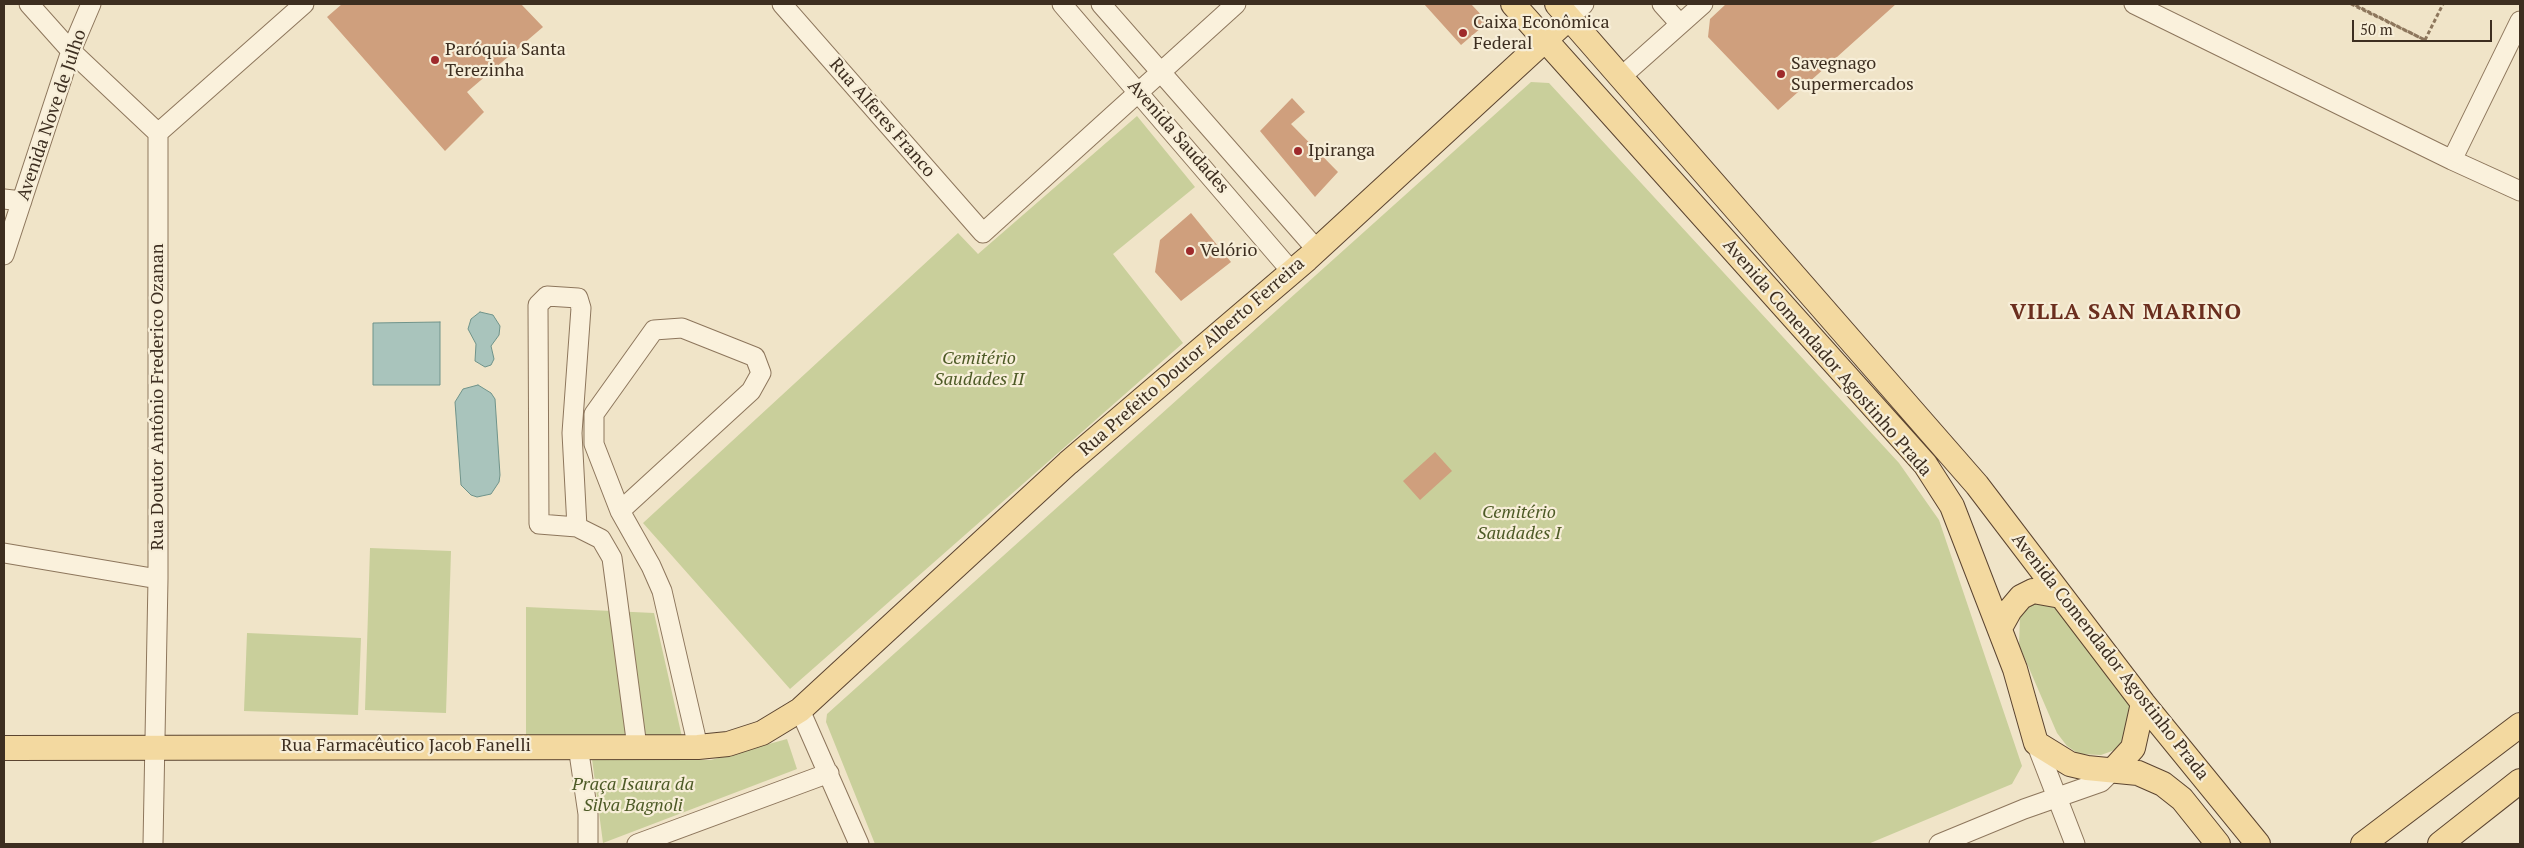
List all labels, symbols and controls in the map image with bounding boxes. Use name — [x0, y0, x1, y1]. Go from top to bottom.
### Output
scale bar — [2354, 10, 2494, 42]
place label: Caixa Econômica Federal — [1473, 12, 1609, 54]
text: 50 m — [2360, 19, 2393, 39]
street label: Avenida Nove de Julho — [13, 27, 91, 203]
marker: Caixa Econômica Federal — [1457, 27, 1469, 39]
place label: Paróquia Santa Terezinha — [445, 39, 566, 82]
place label: Savegnago Supermercados — [1791, 53, 1914, 96]
marker: Paróquia Santa Terezinha — [429, 54, 441, 66]
street label: Rua Alferes Franco — [824, 54, 940, 182]
marker: Savegnago Supermercados — [1775, 68, 1787, 80]
street label: Avenida Saudades — [1123, 76, 1233, 198]
place label: Ipiranga — [1308, 140, 1375, 162]
marker: Ipiranga — [1292, 145, 1304, 157]
street label: Avenida Comendador Agostinho Prada — [1718, 235, 1936, 481]
place label: Velório — [1200, 240, 1257, 262]
street label: Rua Doutor Antônio Frederico Ozanan — [147, 243, 169, 551]
marker: Velório — [1184, 245, 1196, 257]
street label: Rua Prefeito Doutor Alberto Ferreira — [1075, 253, 1309, 461]
district label: VILLA SAN MARINO — [2008, 300, 2244, 326]
park label: Cemitério Saudades II — [934, 348, 1024, 390]
park label: Cemitério Saudades I — [1477, 502, 1561, 544]
street label: Avenida Comendador Agostinho Prada — [2007, 529, 2213, 785]
street label: Rua Farmacêutico Jacob Fanelli — [281, 735, 531, 757]
park label: Praça Isaura da Silva Bagnoli — [572, 774, 694, 816]

